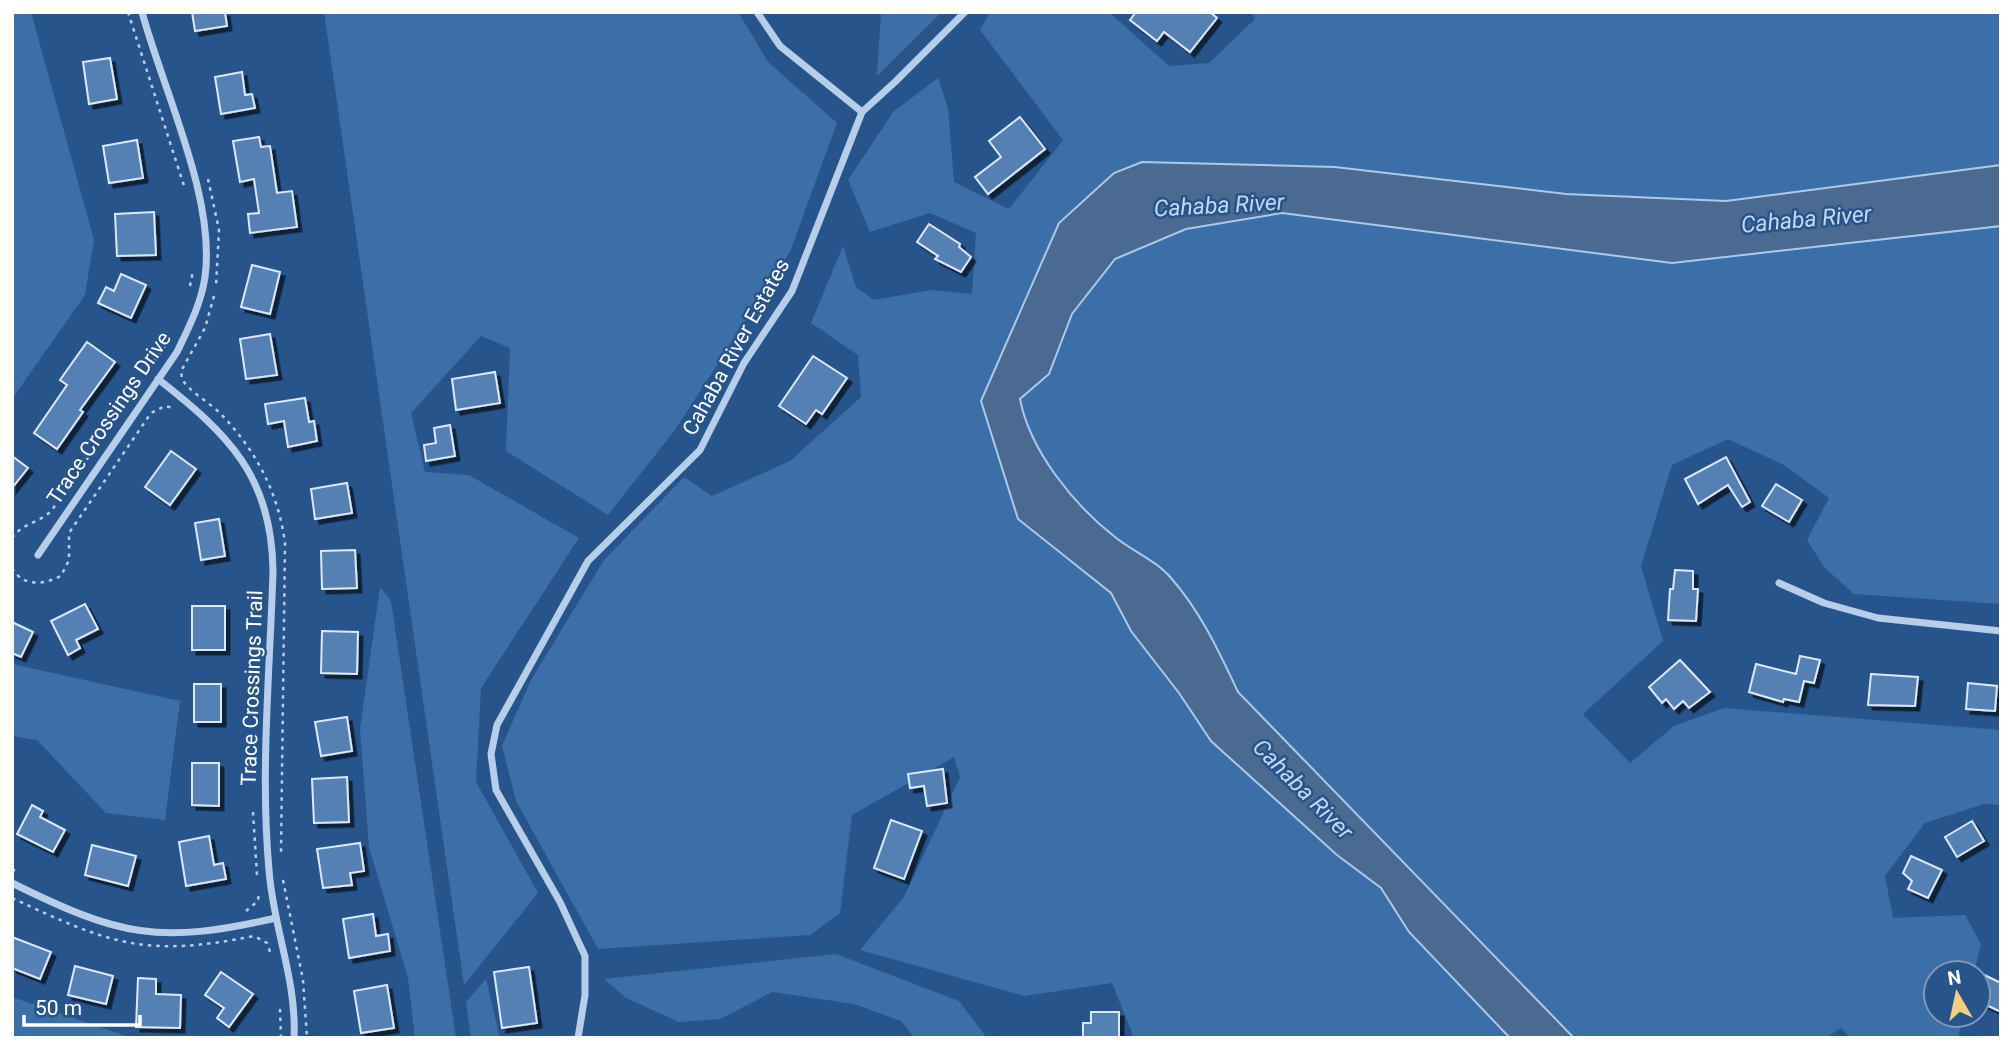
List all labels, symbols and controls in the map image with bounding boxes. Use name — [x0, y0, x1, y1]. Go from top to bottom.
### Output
water label: Cahaba River — [1153, 189, 1286, 222]
water label: Cahaba River — [1740, 200, 1874, 239]
street label: Cahaba River Estates — [678, 255, 794, 439]
street label: Trace Crossings Drive — [42, 327, 176, 509]
street label: Trace Crossings Trail — [237, 590, 267, 786]
water label: Cahaba River — [1247, 734, 1359, 846]
north arrow — [1922, 959, 1992, 1029]
text: N — [1946, 965, 1963, 990]
scale bar — [24, 984, 140, 1028]
text: 50 m — [35, 996, 82, 1020]

